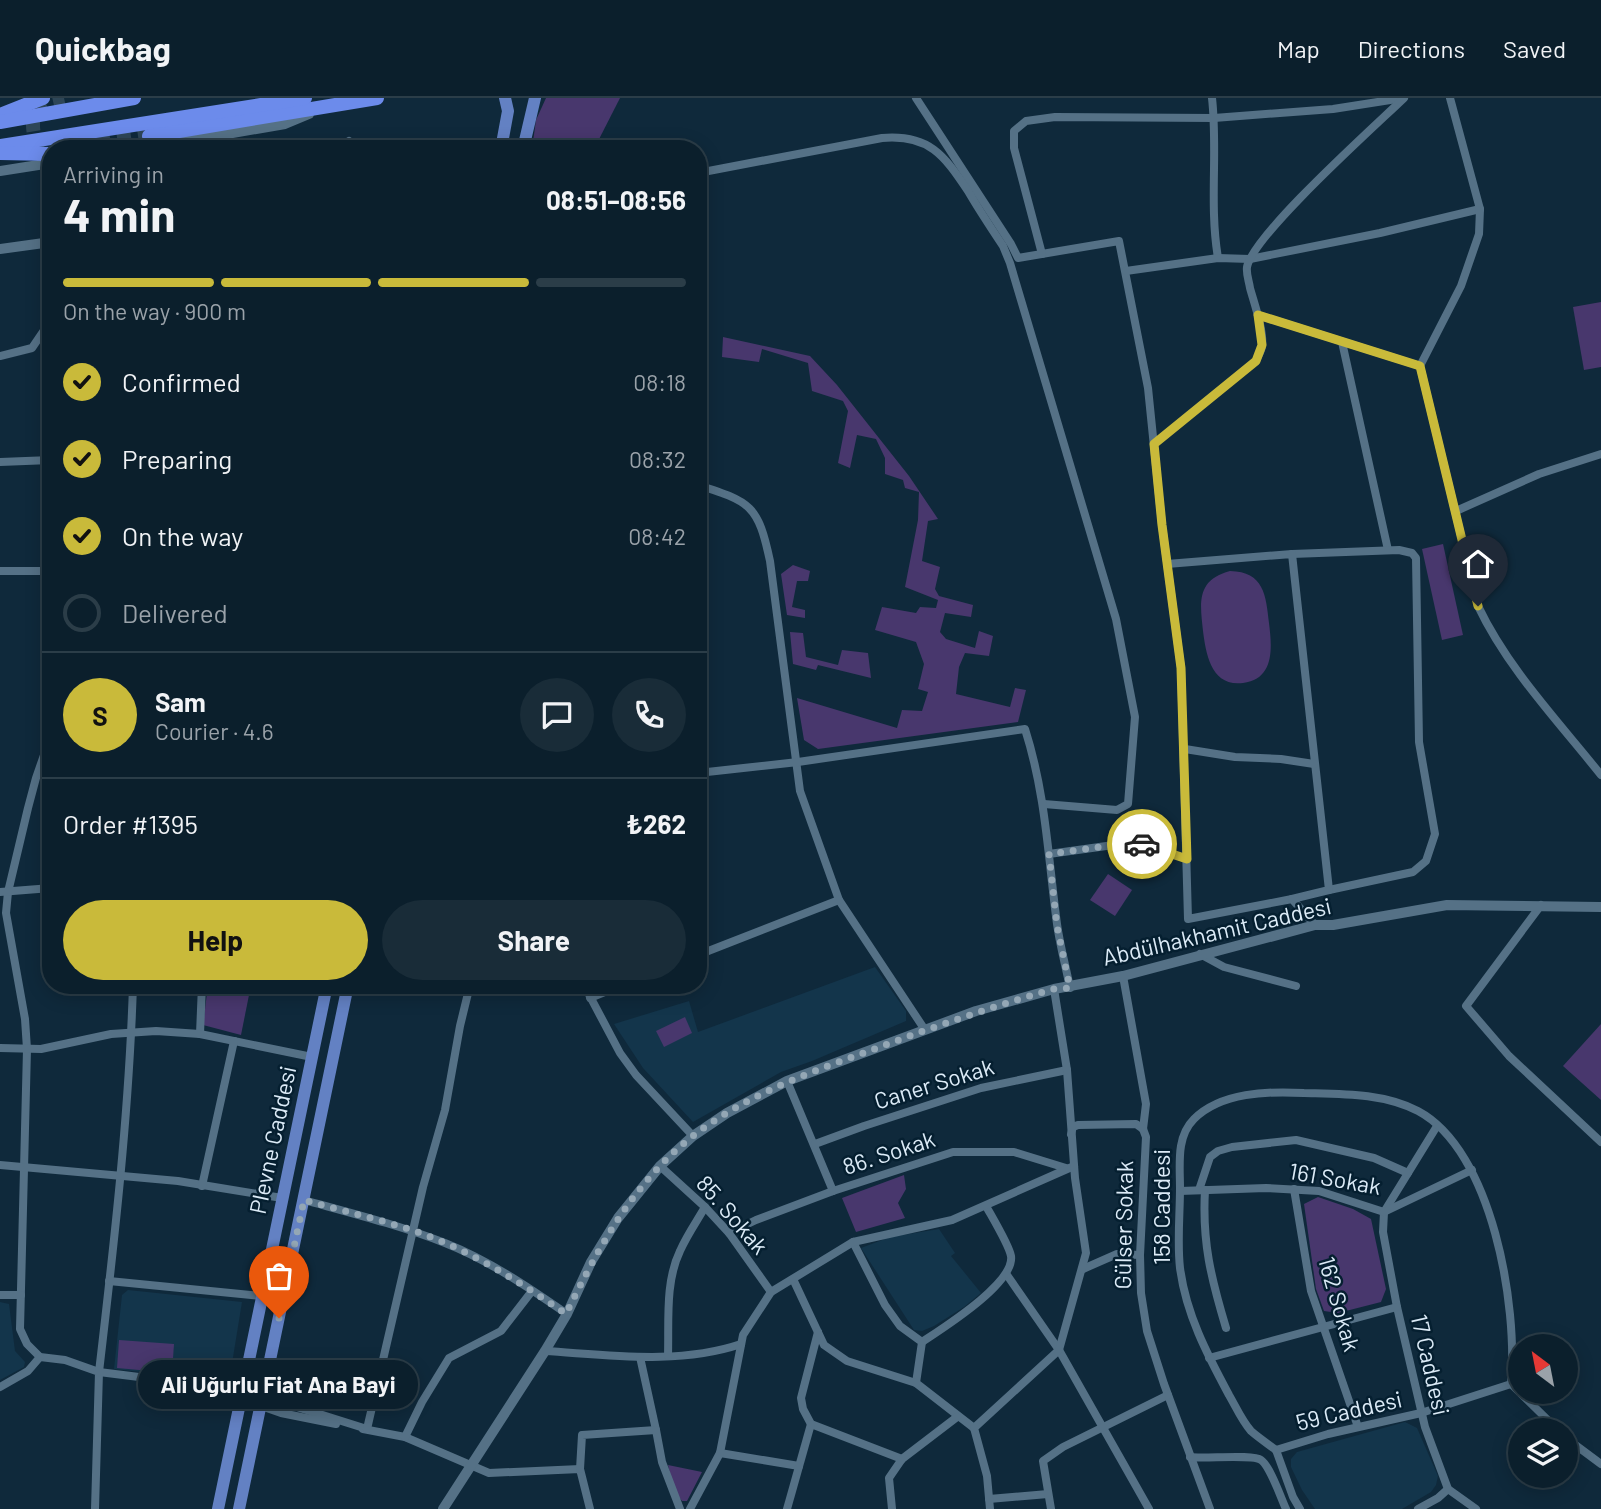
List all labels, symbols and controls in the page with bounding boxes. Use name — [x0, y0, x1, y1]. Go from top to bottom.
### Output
text: Quickbag — [35, 28, 171, 68]
text: Map — [1277, 34, 1320, 63]
text: Directions — [1358, 34, 1465, 63]
text: Saved — [1503, 34, 1566, 63]
text: Arriving in — [63, 160, 164, 188]
text: 08:51–08:56 — [546, 184, 686, 215]
text: 4 min — [63, 186, 175, 241]
text: On the way · 900 m — [63, 297, 246, 325]
icon: check — [63, 363, 101, 401]
text: Confirmed — [122, 366, 241, 397]
text: 08:18 — [633, 368, 686, 396]
icon: check — [63, 440, 101, 478]
text: Preparing — [122, 443, 232, 474]
text: 08:32 — [629, 445, 686, 473]
icon: check — [63, 517, 101, 555]
text: On the way — [122, 520, 243, 551]
text: 08:42 — [628, 522, 686, 550]
pin — [1448, 534, 1508, 606]
icon: home — [1459, 545, 1497, 583]
text: Delivered — [122, 597, 228, 628]
button: chat — [520, 678, 594, 752]
button: phone — [612, 678, 686, 752]
text: Sam — [155, 686, 206, 717]
text: S — [92, 700, 108, 731]
text: Courier · 4.6 — [155, 717, 274, 745]
text: Order #1395 — [63, 808, 198, 839]
text: ₺262 — [626, 808, 686, 839]
courier — [1107, 809, 1177, 879]
icon: car — [1123, 825, 1161, 863]
street label: Abdülhakhamit Caddesi — [1100, 891, 1334, 971]
button: Help — [63, 900, 368, 980]
button: Share — [382, 900, 686, 980]
street label: Caner Sokak — [871, 1052, 997, 1114]
street label: Plevne Caddesi — [243, 1063, 301, 1216]
street label: 86. Sokak — [839, 1124, 938, 1180]
street label: 158 Caddesi — [1147, 1149, 1175, 1265]
street label: 161 Sokak — [1287, 1156, 1383, 1200]
street label: Gülser Sokak — [1108, 1160, 1138, 1290]
street label: 85. Sokak — [691, 1169, 775, 1260]
pin — [249, 1246, 309, 1318]
street label: 162 Sokak — [1313, 1253, 1367, 1354]
icon: bag — [260, 1257, 298, 1295]
street label: 17 Caddesi — [1406, 1311, 1456, 1418]
north arrow — [1508, 1334, 1578, 1404]
map controls — [1508, 1334, 1578, 1488]
callout: Ali Uğurlu Fiat Ana Bayi — [139, 1360, 419, 1409]
text: Ali Uğurlu Fiat Ana Bayi — [160, 1370, 396, 1398]
street label: 59 Caddesi — [1293, 1384, 1405, 1436]
button: layers — [1508, 1418, 1578, 1488]

